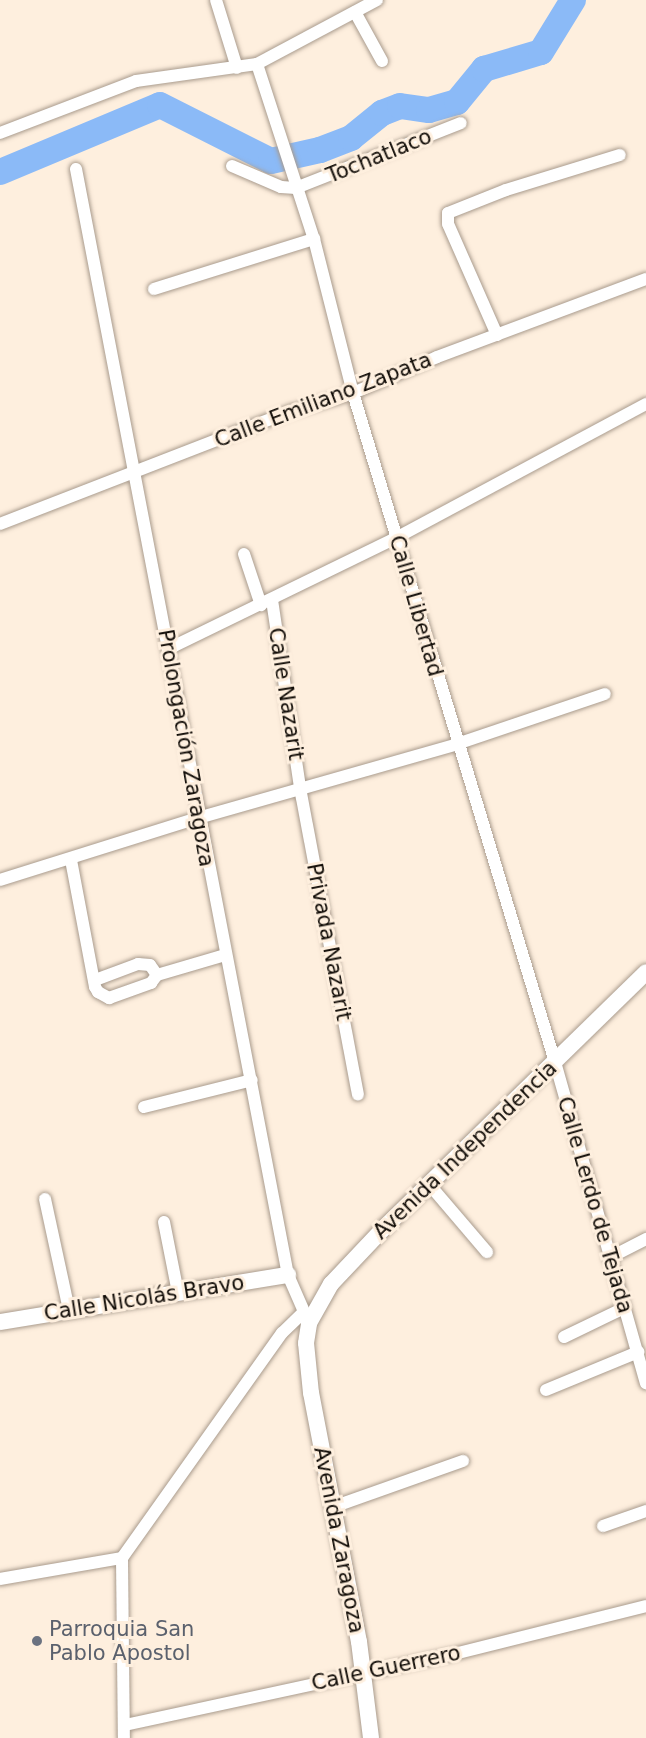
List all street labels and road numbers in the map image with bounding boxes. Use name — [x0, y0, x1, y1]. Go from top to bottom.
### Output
street label: Tochatlaco — [323, 123, 435, 189]
street label: Calle Emiliano Zapata — [211, 347, 435, 453]
street label: Calle Libertad — [384, 533, 448, 679]
street label: Calle Nazarit — [263, 626, 309, 762]
street label: Prolongación Zaragoza — [153, 627, 219, 869]
street label: Privada Nazarit — [301, 861, 357, 1023]
street label: Avenida Independencia — [368, 1056, 562, 1244]
street label: Calle Lerdo de Tejada — [552, 1094, 638, 1316]
street label: Calle Nicolás Bravo — [42, 1270, 246, 1326]
street label: Avenida Zaragoza — [309, 1445, 369, 1635]
street label: Calle Guerrero — [309, 1640, 463, 1696]

